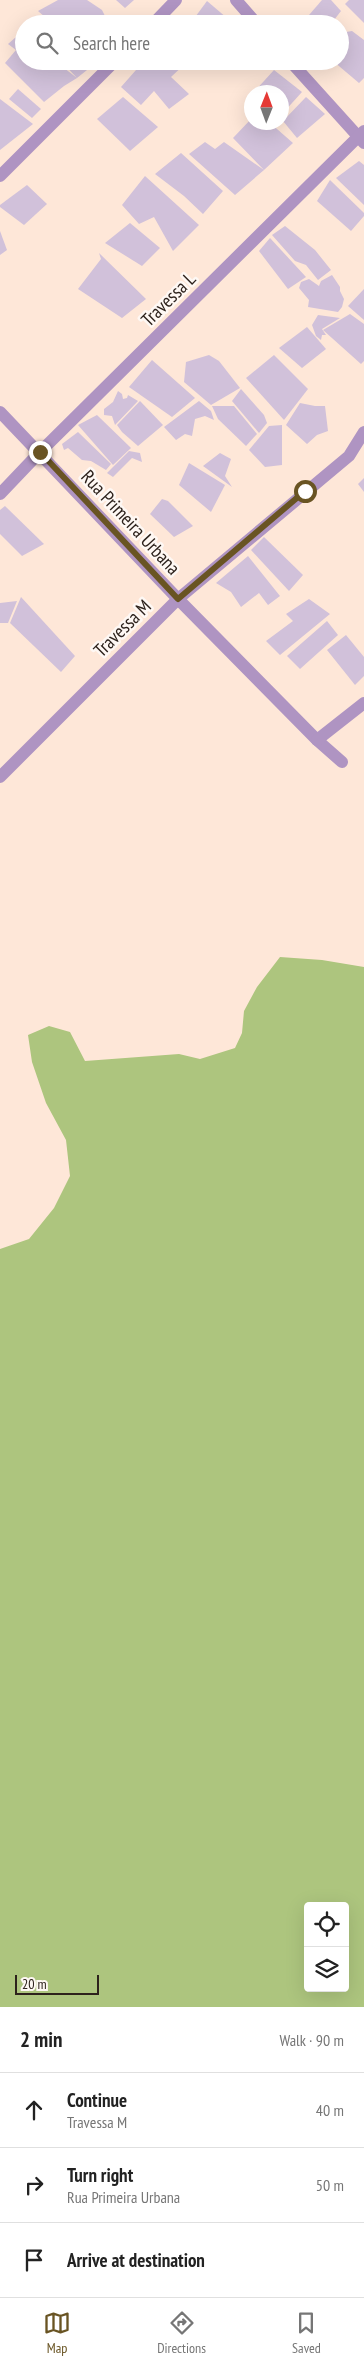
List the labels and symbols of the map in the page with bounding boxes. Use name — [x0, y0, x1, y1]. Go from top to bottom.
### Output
north arrow — [244, 85, 289, 130]
street label: Travessa L — [136, 267, 200, 331]
route end — [29, 441, 52, 464]
street label: Rua Primeira Urbana — [76, 465, 186, 579]
route start — [294, 480, 317, 503]
street label: Travessa M — [88, 594, 156, 662]
scale bar — [15, 1972, 99, 1995]

